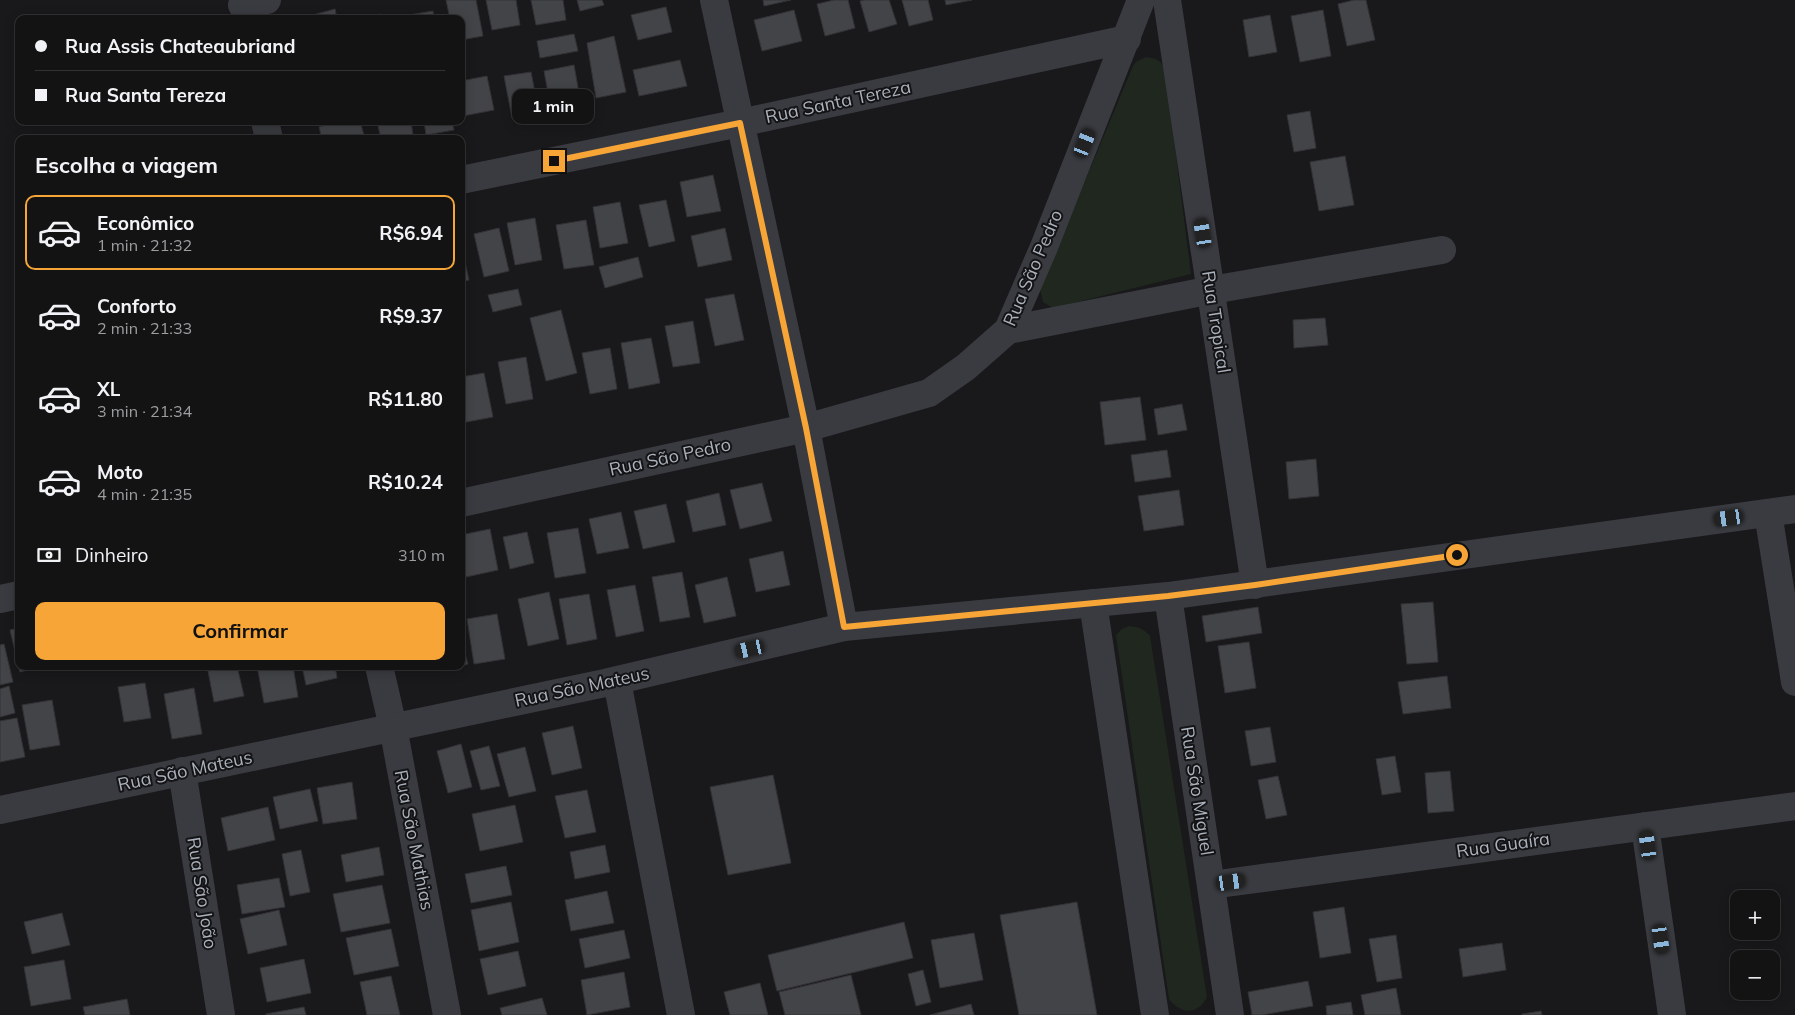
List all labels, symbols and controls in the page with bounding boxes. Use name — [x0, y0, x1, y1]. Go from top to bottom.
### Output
text: Rua Assis Chateaubriand — [65, 34, 296, 58]
street label: Rua Santa Tereza — [763, 75, 913, 128]
text: Rua Santa Tereza — [65, 83, 226, 107]
callout: 1 min — [513, 89, 595, 124]
text: 1 min — [532, 96, 574, 116]
car — [1072, 126, 1097, 160]
route end — [543, 150, 565, 172]
text: Escolha a viagem — [35, 151, 218, 179]
street label: Rua São Pedro — [998, 206, 1067, 329]
icon: car — [37, 210, 82, 255]
text: Econômico — [97, 211, 194, 235]
car — [1193, 217, 1212, 249]
text: R$6.94 — [379, 221, 443, 245]
text: 1 min · 21:32 — [97, 235, 192, 255]
street label: Rua Tropical — [1197, 269, 1236, 375]
icon: car — [37, 293, 82, 338]
text: Conforto — [97, 294, 176, 318]
text: R$9.37 — [379, 304, 443, 328]
text: 2 min · 21:33 — [97, 318, 192, 338]
icon: car — [37, 376, 82, 421]
text: XL — [97, 377, 120, 401]
text: R$11.80 — [368, 387, 443, 411]
text: 3 min · 21:34 — [97, 401, 192, 421]
street label: Rua São Pedro — [607, 432, 733, 481]
icon: car — [37, 459, 82, 504]
text: Moto — [97, 460, 143, 484]
text: R$10.24 — [368, 470, 443, 494]
text: 4 min · 21:35 — [97, 484, 192, 504]
car — [1713, 508, 1744, 528]
icon: cash — [35, 541, 63, 569]
text: Dinheiro — [75, 543, 148, 567]
route start — [1446, 544, 1468, 566]
text: 310 m — [398, 545, 445, 565]
button: Confirmar — [35, 602, 445, 660]
car — [733, 638, 766, 660]
street label: Rua São Mateus — [513, 661, 651, 712]
street label: Rua São Miguel — [1176, 725, 1219, 857]
street label: Rua São Mateus — [116, 745, 254, 796]
street label: Rua São Mathias — [390, 768, 439, 912]
street label: Rua Guaíra — [1455, 827, 1551, 862]
car — [1638, 829, 1657, 861]
street label: Rua São João — [182, 836, 223, 950]
car — [1215, 872, 1246, 892]
map controls — [1730, 890, 1780, 1000]
button: + — [1730, 890, 1780, 940]
car — [1651, 923, 1670, 955]
button: − — [1730, 950, 1780, 1000]

